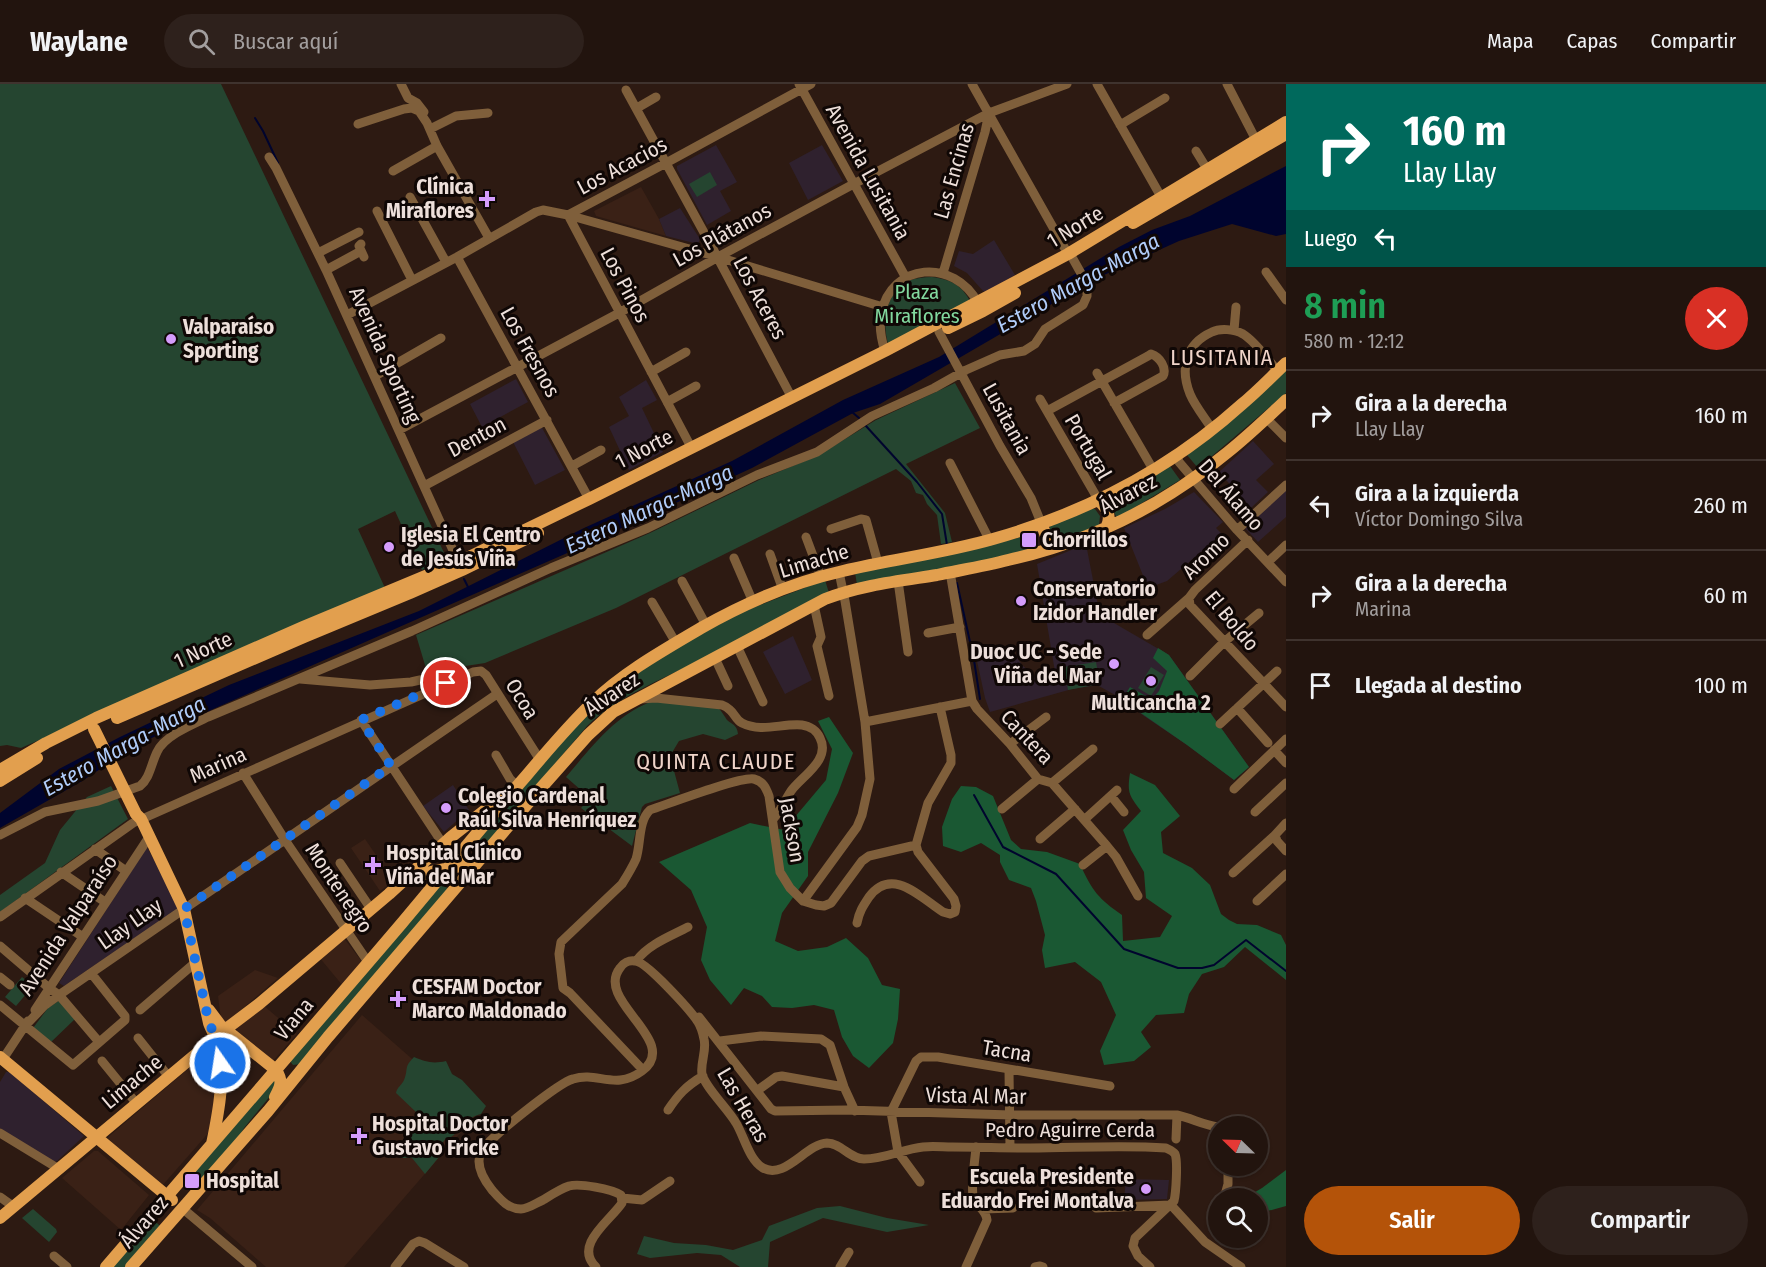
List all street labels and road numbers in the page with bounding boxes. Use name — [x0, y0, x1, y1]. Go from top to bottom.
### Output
street label: Avenida Lusitania — [820, 99, 916, 245]
street label: Las Encinas — [928, 120, 980, 222]
street label: Los Acacios — [573, 131, 671, 201]
street label: Los Plátanos — [668, 197, 776, 273]
street label: 1 Norte — [1042, 200, 1108, 254]
street label: Los Pinos — [594, 243, 656, 327]
street label: Los Aceres — [727, 252, 793, 344]
street label: Avenida Sporting — [343, 283, 427, 427]
street label: Los Fresnos — [495, 302, 565, 402]
street label: Lusitania — [977, 379, 1037, 459]
street label: Portugal — [1059, 409, 1117, 485]
street label: Denton — [443, 411, 511, 463]
street label: 1 Norte — [611, 424, 677, 474]
street label: Del Álamo — [1193, 454, 1269, 536]
street label: Álvarez — [1095, 468, 1161, 520]
street label: Aromo — [1177, 527, 1235, 585]
street label: Limache — [776, 538, 852, 584]
street label: El Boldo — [1199, 586, 1265, 656]
street label: 1 Norte — [170, 626, 236, 674]
street label: Álvarez — [579, 666, 645, 722]
street label: Ocoa — [500, 674, 544, 724]
street label: Cantera — [995, 704, 1059, 770]
street label: Marina — [186, 741, 250, 789]
street label: Jackson — [773, 795, 811, 865]
street label: Montenegro — [299, 838, 379, 938]
street label: Avenida Valparaíso — [13, 850, 123, 1000]
street label: Llay Llay — [93, 892, 168, 955]
street label: Viana — [269, 992, 319, 1046]
street label: Tacna — [981, 1034, 1033, 1068]
street label: Limache — [96, 1049, 168, 1115]
street label: Las Heras — [711, 1063, 775, 1147]
street label: Vista Al Mar — [925, 1082, 1027, 1110]
street label: Pedro Aguirre Cerda — [985, 1117, 1155, 1143]
street label: Álvarez — [114, 1190, 174, 1254]

